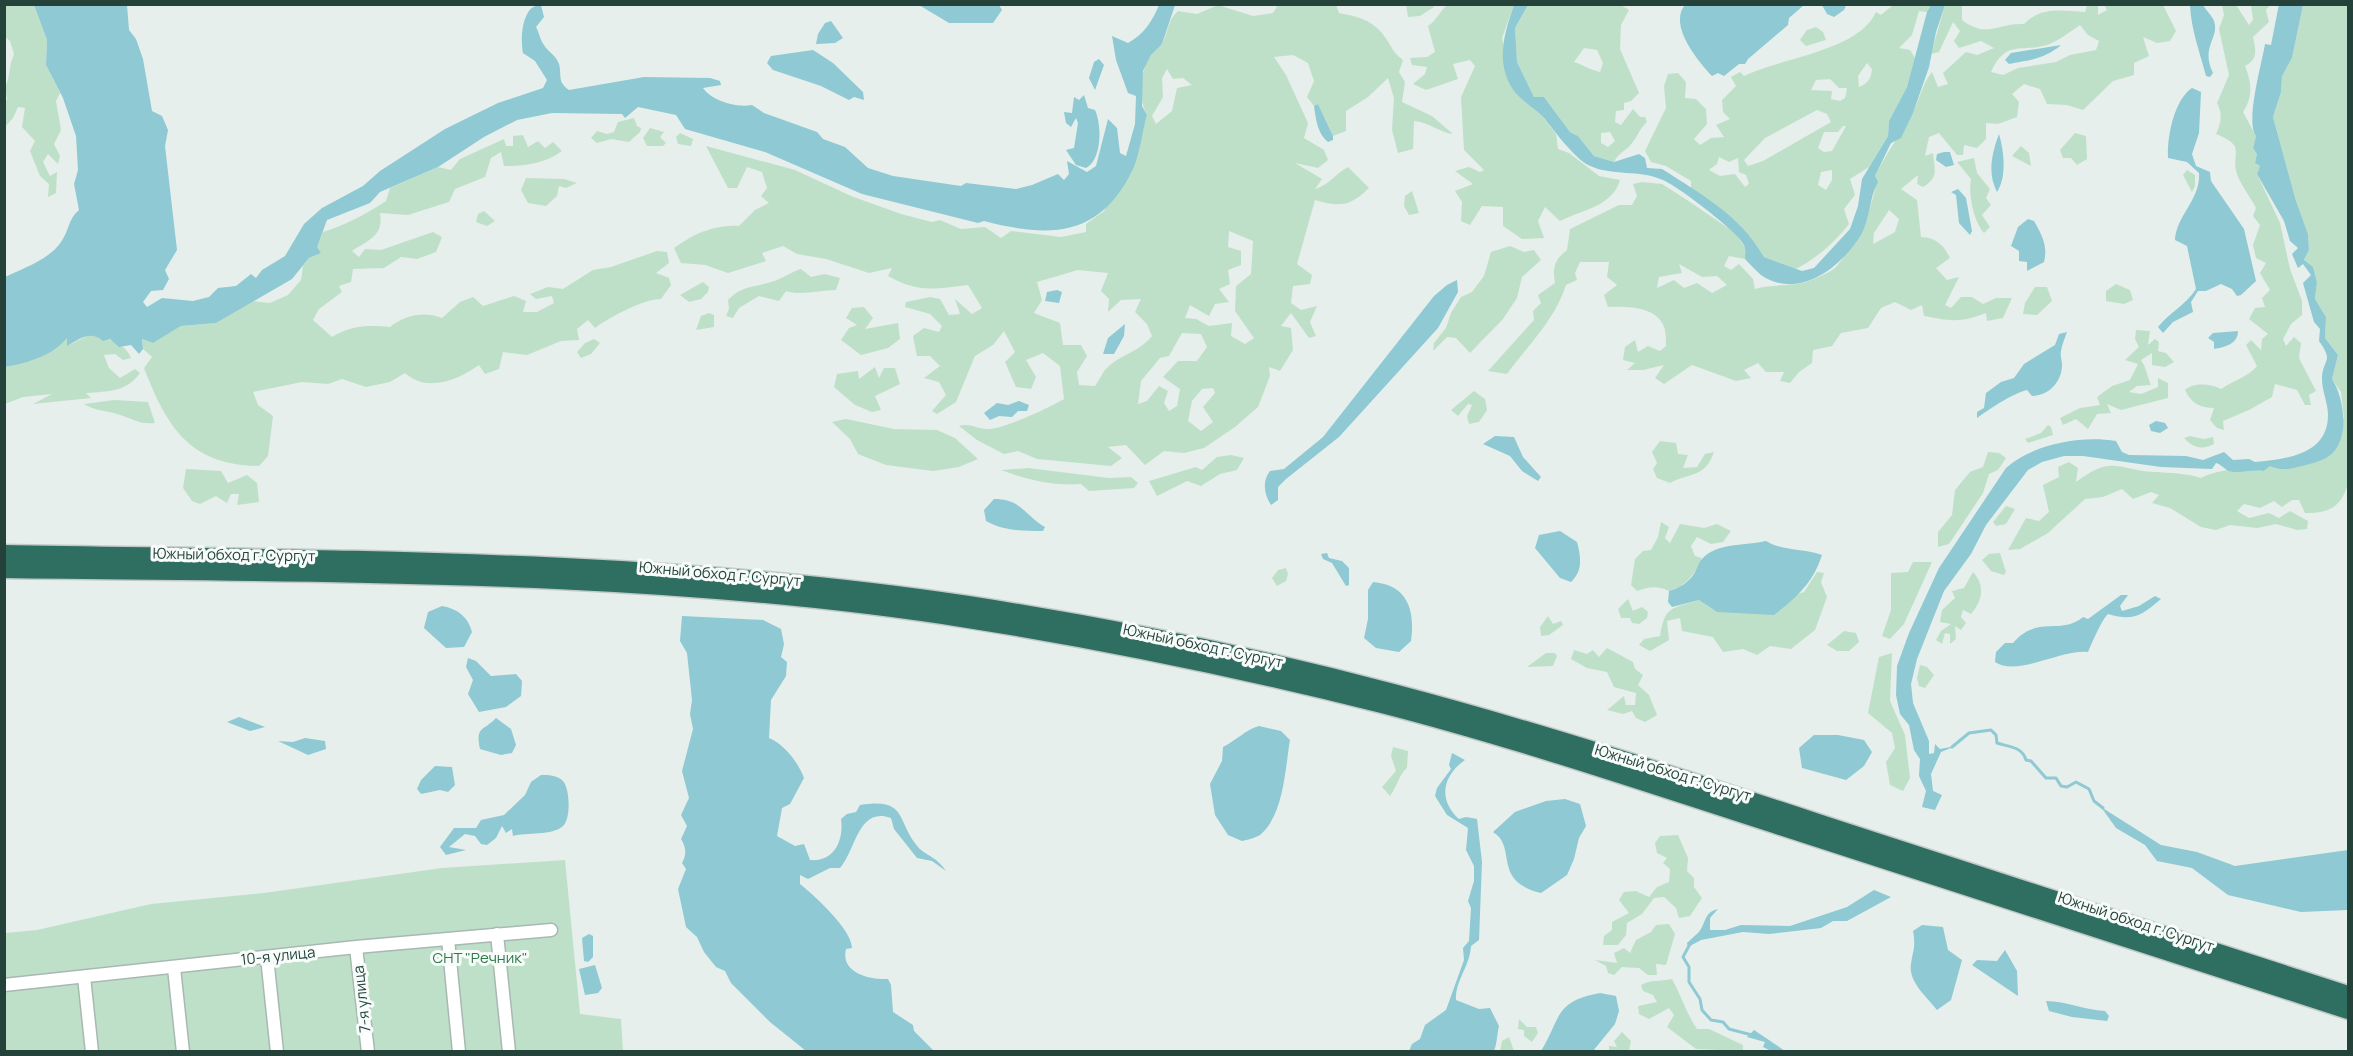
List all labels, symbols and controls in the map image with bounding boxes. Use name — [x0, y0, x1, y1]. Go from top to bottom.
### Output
street label: Южный обход г. Сургут — [152, 543, 316, 566]
street label: Южный обход г. Сургут — [638, 556, 802, 591]
street label: Южный обход г. Сургут — [1121, 618, 1285, 673]
street label: Южный обход г. Сургут — [1592, 739, 1754, 806]
street label: Южный обход г. Сургут — [2055, 886, 2217, 957]
street label: 10-я улица — [240, 941, 316, 970]
park label: СНТ "Речник" — [432, 947, 528, 968]
street label: 7-я улица — [348, 964, 375, 1034]

